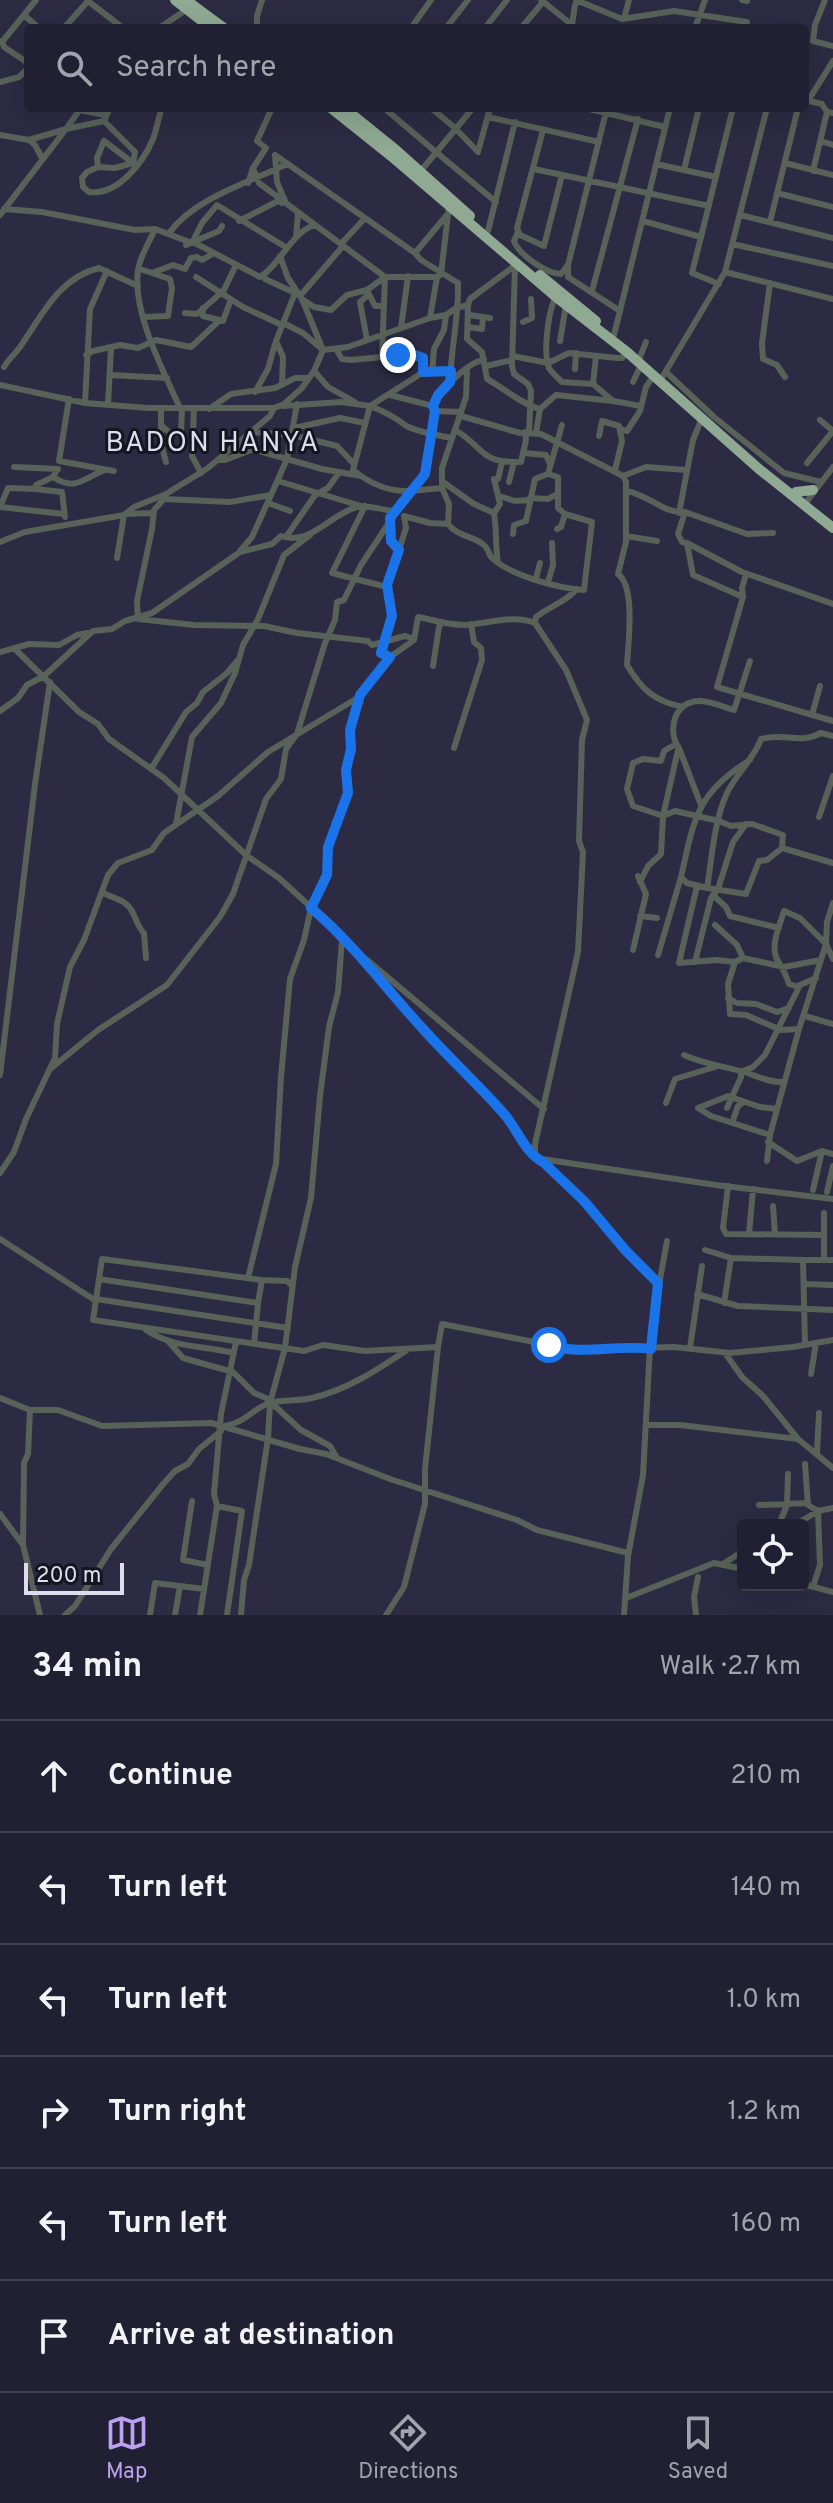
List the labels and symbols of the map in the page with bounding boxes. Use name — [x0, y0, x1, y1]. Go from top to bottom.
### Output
route end — [380, 337, 416, 373]
district label: BADON HANYA — [106, 426, 321, 462]
route start — [531, 1327, 567, 1363]
scale bar — [24, 1559, 124, 1595]

